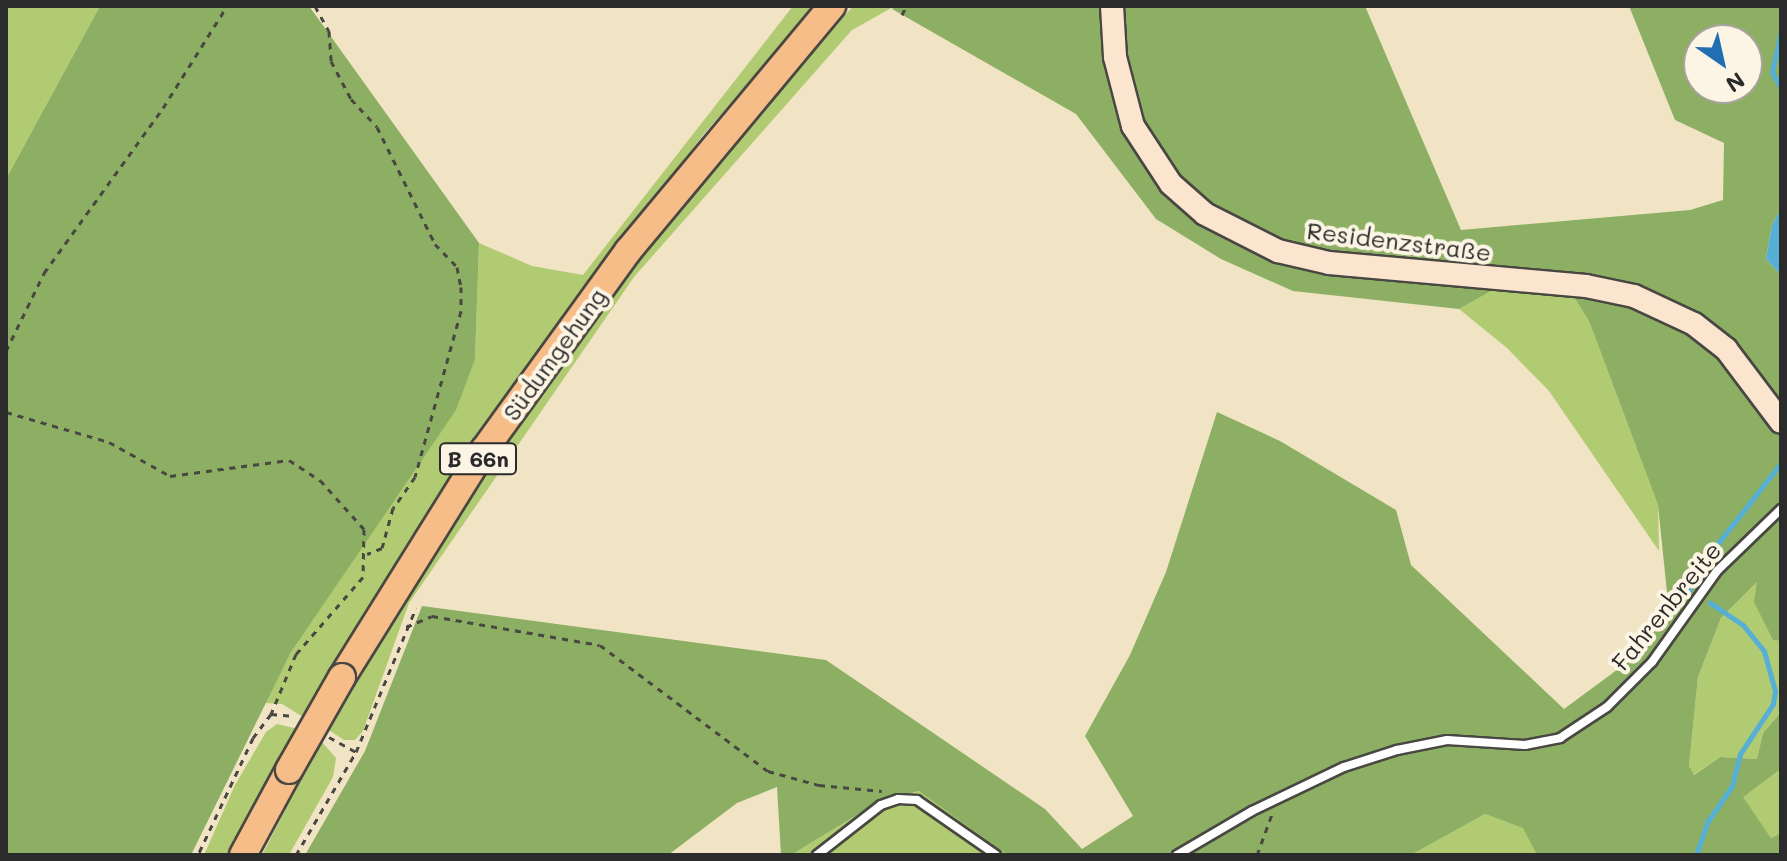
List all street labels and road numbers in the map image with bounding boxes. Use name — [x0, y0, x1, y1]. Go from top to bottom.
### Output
street label: Residenzstraße — [1305, 215, 1493, 267]
street label: Südumgehung — [496, 282, 612, 426]
road number: B 66n — [438, 441, 518, 477]
street label: Fahrenbreite — [1605, 536, 1727, 676]

